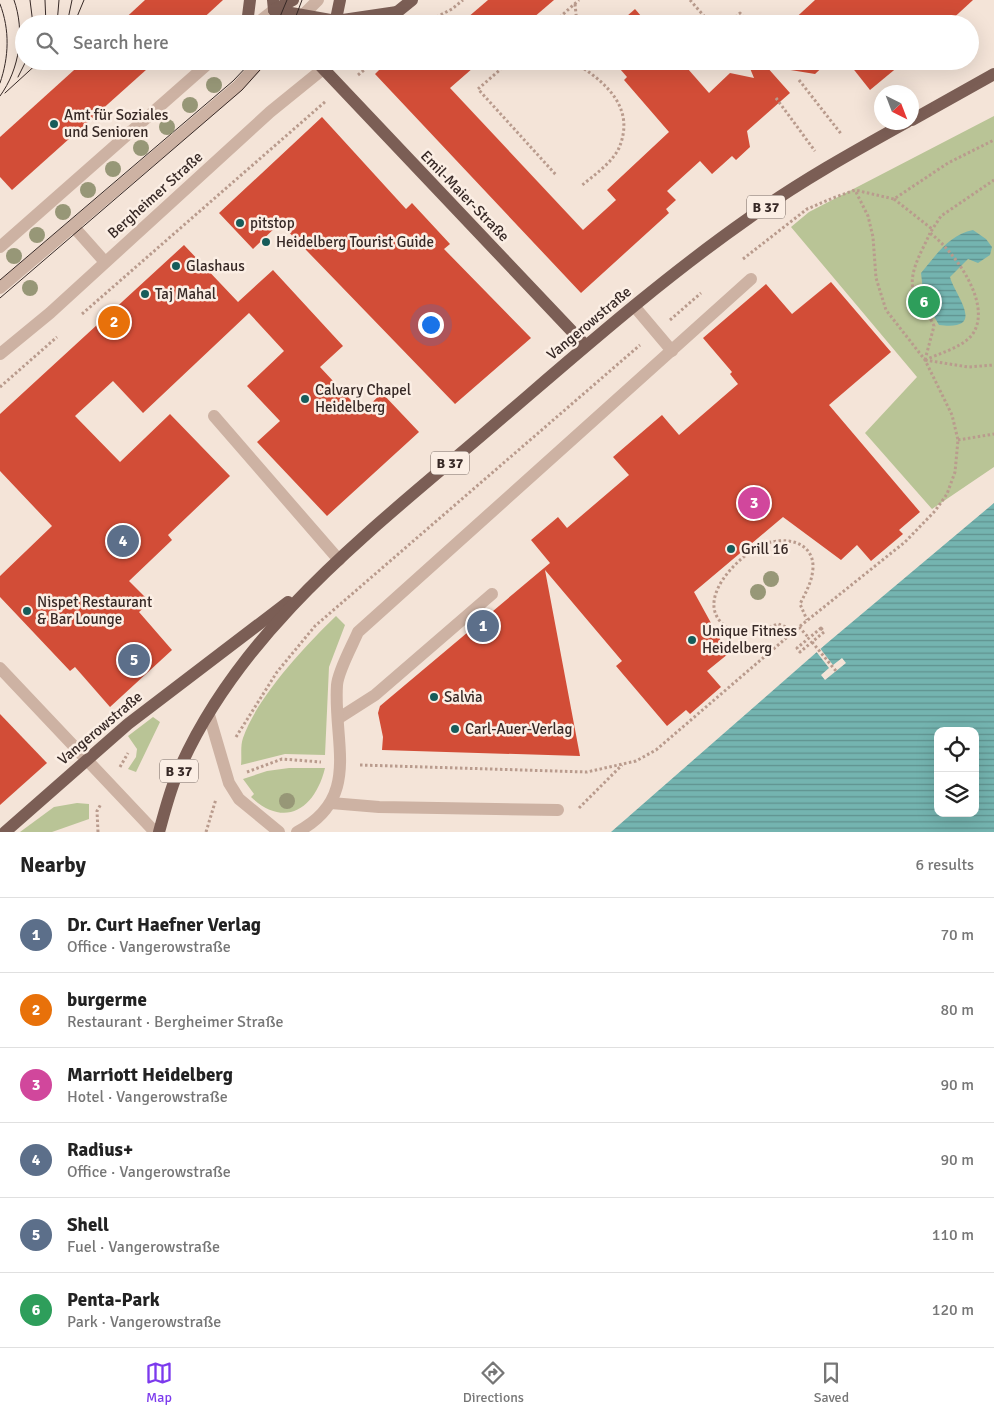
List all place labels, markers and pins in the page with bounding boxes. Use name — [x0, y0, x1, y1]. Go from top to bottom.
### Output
place label: Amt für Soziales und Senioren — [64, 106, 169, 141]
marker: Amt für Soziales und Senioren — [48, 118, 60, 130]
place label: pitstop — [250, 214, 295, 232]
marker: pitstop — [234, 217, 246, 229]
place label: Heidelberg Tourist Guide — [276, 233, 434, 251]
marker: Heidelberg Tourist Guide — [260, 236, 272, 248]
place label: Glashaus — [186, 257, 245, 275]
marker: Glashaus — [170, 260, 182, 272]
pin: 6 — [908, 283, 940, 321]
place label: Taj Mahal — [155, 285, 216, 303]
marker: Taj Mahal — [139, 288, 151, 300]
pin: 2 — [98, 303, 130, 341]
place label: Calvary Chapel Heidelberg — [315, 381, 411, 416]
marker: Calvary Chapel Heidelberg — [299, 393, 311, 405]
pin: 3 — [738, 484, 770, 522]
pin: 4 — [107, 522, 139, 560]
place label: Grill 16 — [741, 540, 789, 558]
marker: Grill 16 — [725, 543, 737, 555]
place label: Nispet Restaurant & Bar Lounge — [37, 593, 152, 628]
marker: Nispet Restaurant & Bar Lounge — [21, 605, 33, 617]
pin: 1 — [467, 607, 499, 645]
place label: Unique Fitness Heidelberg — [702, 622, 798, 657]
marker: Unique Fitness Heidelberg — [686, 634, 698, 646]
pin: 5 — [118, 641, 150, 679]
place label: Salvia — [444, 688, 483, 706]
marker: Salvia — [428, 691, 440, 703]
place label: Carl-Auer-Verlag — [465, 720, 572, 738]
marker: Carl-Auer-Verlag — [449, 723, 461, 735]

